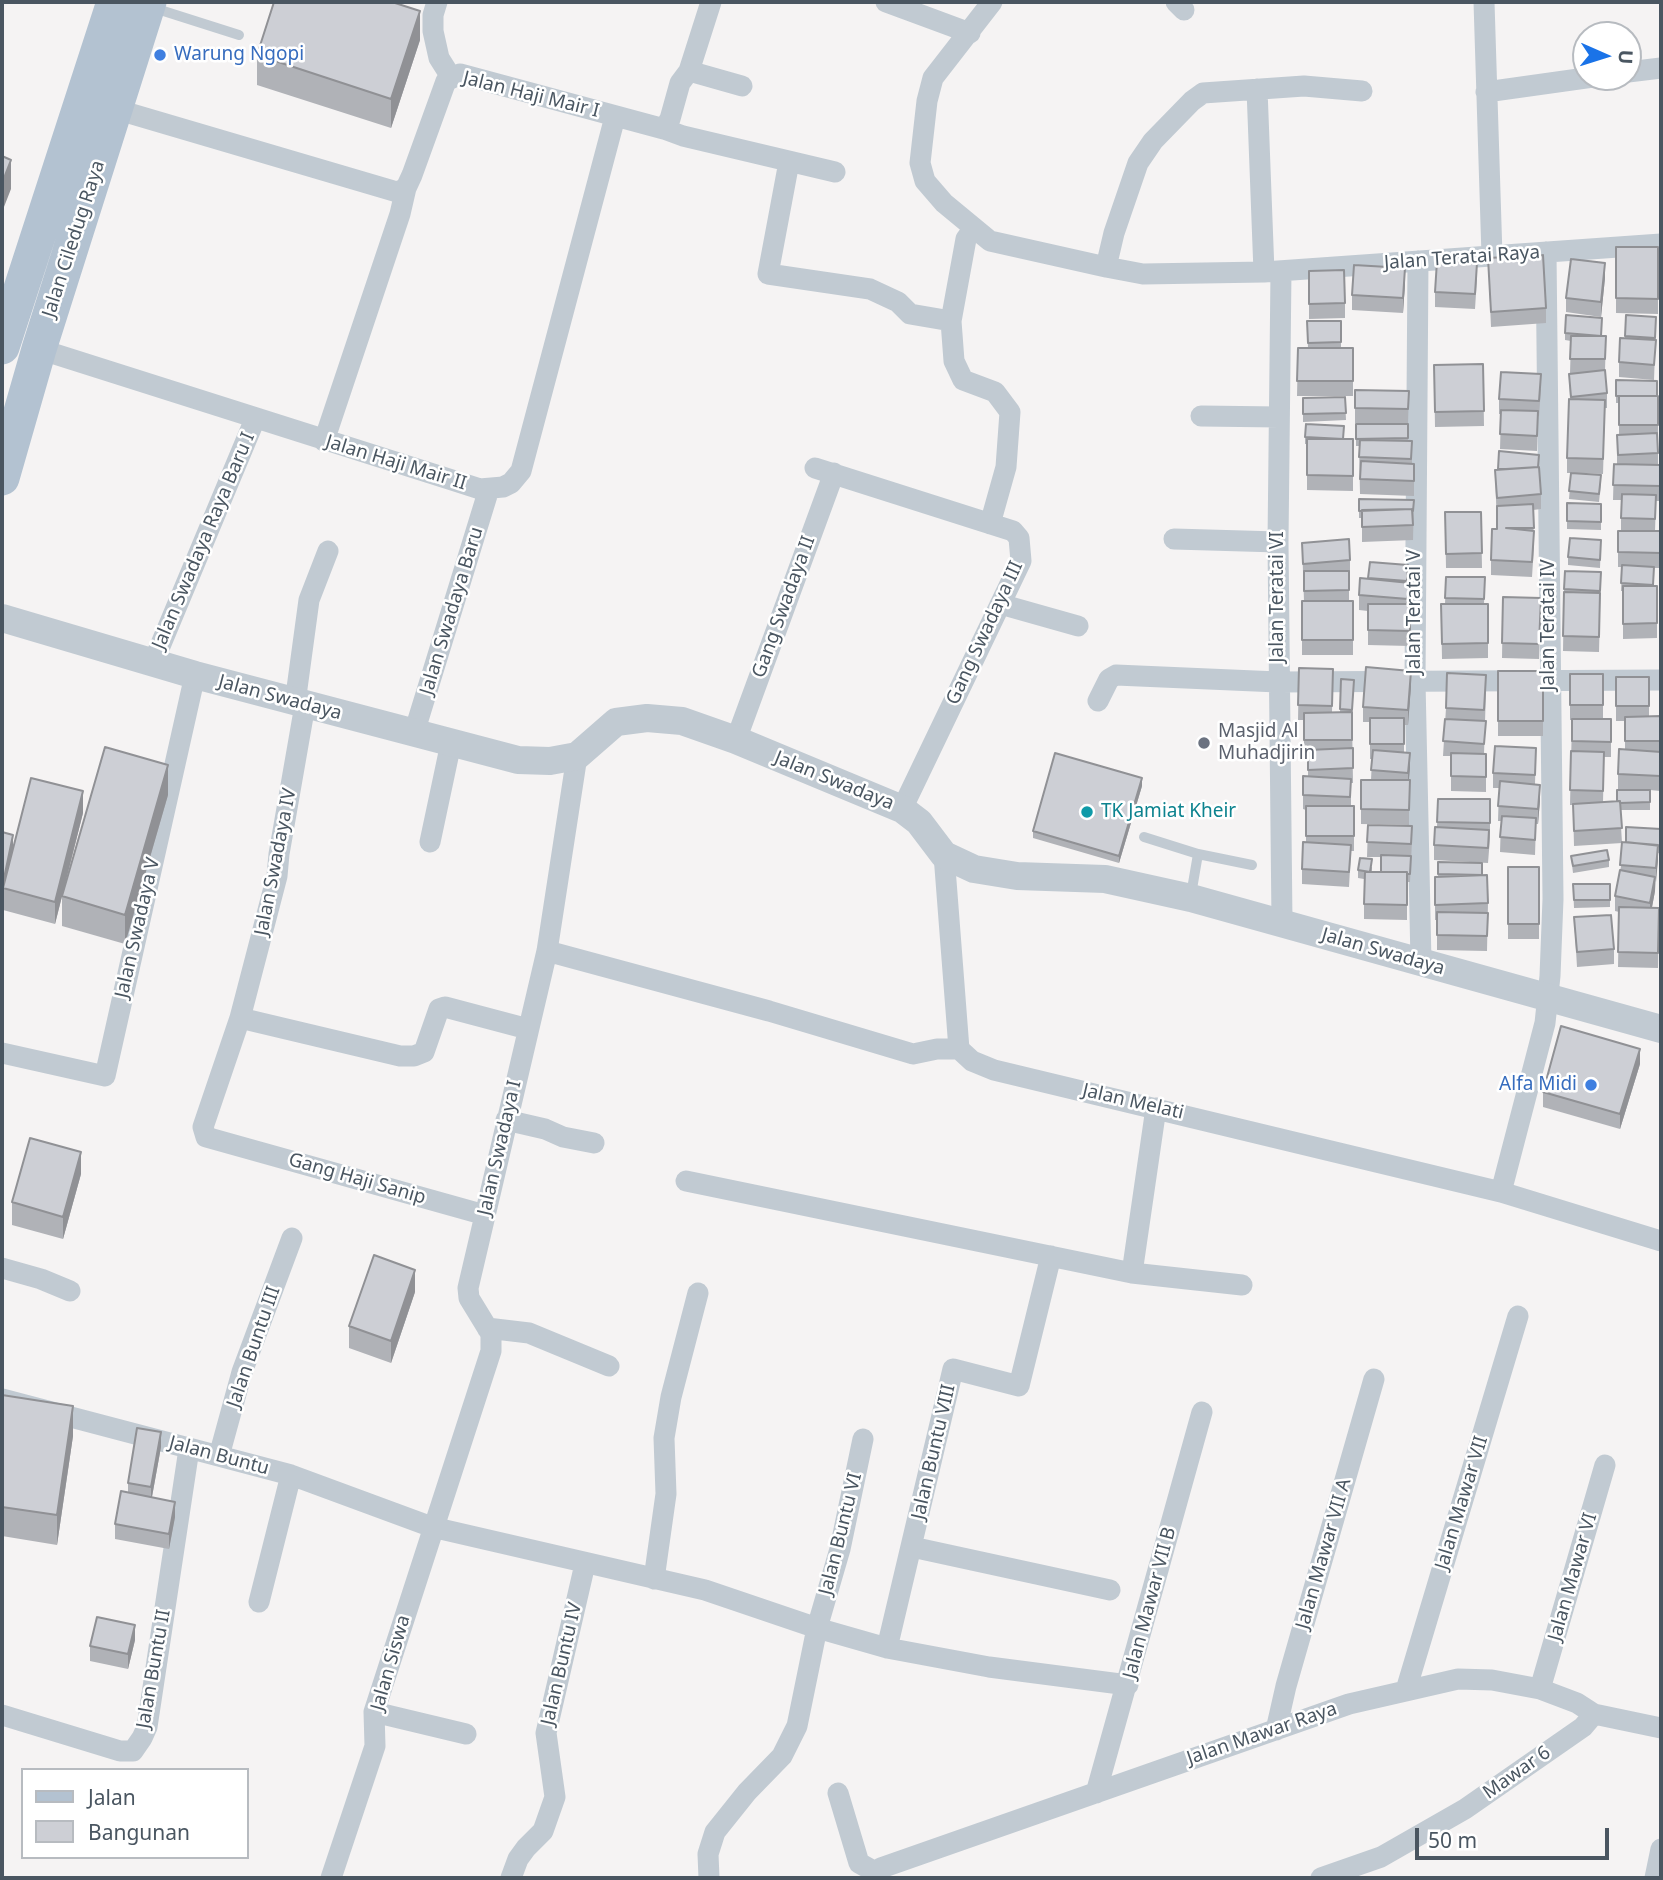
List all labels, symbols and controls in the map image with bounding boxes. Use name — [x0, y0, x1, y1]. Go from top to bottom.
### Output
north arrow — [1572, 21, 1642, 91]
place label: Warung Ngopi — [174, 44, 304, 66]
marker: Warung Ngopi — [152, 47, 168, 63]
text: U — [1613, 49, 1639, 65]
street label: Jalan Haji Mair I — [461, 67, 601, 123]
street label: Jalan Ciledug Raya — [38, 158, 110, 320]
street label: Jalan Teratai Raya — [1383, 241, 1541, 275]
street label: Jalan Swadaya Raya Baru I — [148, 429, 260, 653]
street label: Jalan Haji Mair II — [323, 431, 469, 495]
street label: Jalan Swadaya Baru — [416, 524, 488, 698]
street label: Jalan Teratai VI — [1267, 531, 1289, 663]
street label: Gang Swadaya II — [748, 533, 820, 681]
street label: Jalan Teratai V — [1404, 550, 1426, 674]
street label: Gang Swadaya III — [942, 558, 1028, 708]
street label: Jalan Teratai IV — [1538, 559, 1560, 691]
street label: Jalan Swadaya — [216, 671, 344, 725]
place label: Masjid Al Muhadjirin — [1218, 721, 1315, 765]
marker: Masjid Al Muhadjirin — [1196, 735, 1212, 751]
street label: Jalan Swadaya — [771, 747, 897, 815]
street label: Jalan Swadaya IV — [251, 786, 301, 938]
place label: TK Jamiat Kheir — [1101, 801, 1236, 823]
marker: TK Jamiat Kheir — [1079, 804, 1095, 820]
street label: Jalan Swadaya V — [111, 856, 165, 1000]
street label: Jalan Swadaya — [1319, 924, 1447, 980]
place label: Alfa Midi — [1499, 1074, 1577, 1096]
marker: Alfa Midi — [1583, 1077, 1599, 1093]
street label: Jalan Swadaya I — [473, 1078, 527, 1218]
street label: Jalan Melati — [1080, 1079, 1186, 1125]
street label: Gang Haji Sanip — [286, 1149, 428, 1209]
street label: Jalan Buntu III — [223, 1283, 285, 1411]
street label: Jalan Buntu VIII — [907, 1382, 961, 1522]
street label: Jalan Buntu — [167, 1432, 271, 1480]
street label: Jalan Mawar VII — [1431, 1433, 1493, 1573]
street label: Jalan Buntu VI — [815, 1470, 867, 1598]
street label: Jalan Mawar VII A — [1292, 1476, 1356, 1632]
street label: Jalan Mawar VI — [1544, 1510, 1602, 1644]
street label: Jalan Mawar VII B — [1119, 1525, 1181, 1681]
street label: Jalan Buntu IV — [537, 1600, 587, 1728]
street label: Jalan Buntu II — [132, 1608, 176, 1730]
street label: Jalan Siswa — [367, 1613, 415, 1713]
street label: Jalan Mawar Raya — [1184, 1698, 1340, 1770]
street label: Mawar 6 — [1479, 1742, 1555, 1804]
legend — [21, 1768, 248, 1859]
text: Jalan — [88, 1783, 136, 1811]
scale bar — [1418, 1814, 1612, 1858]
text: Bangunan — [88, 1818, 190, 1846]
text: 50 m — [1428, 1826, 1477, 1854]

